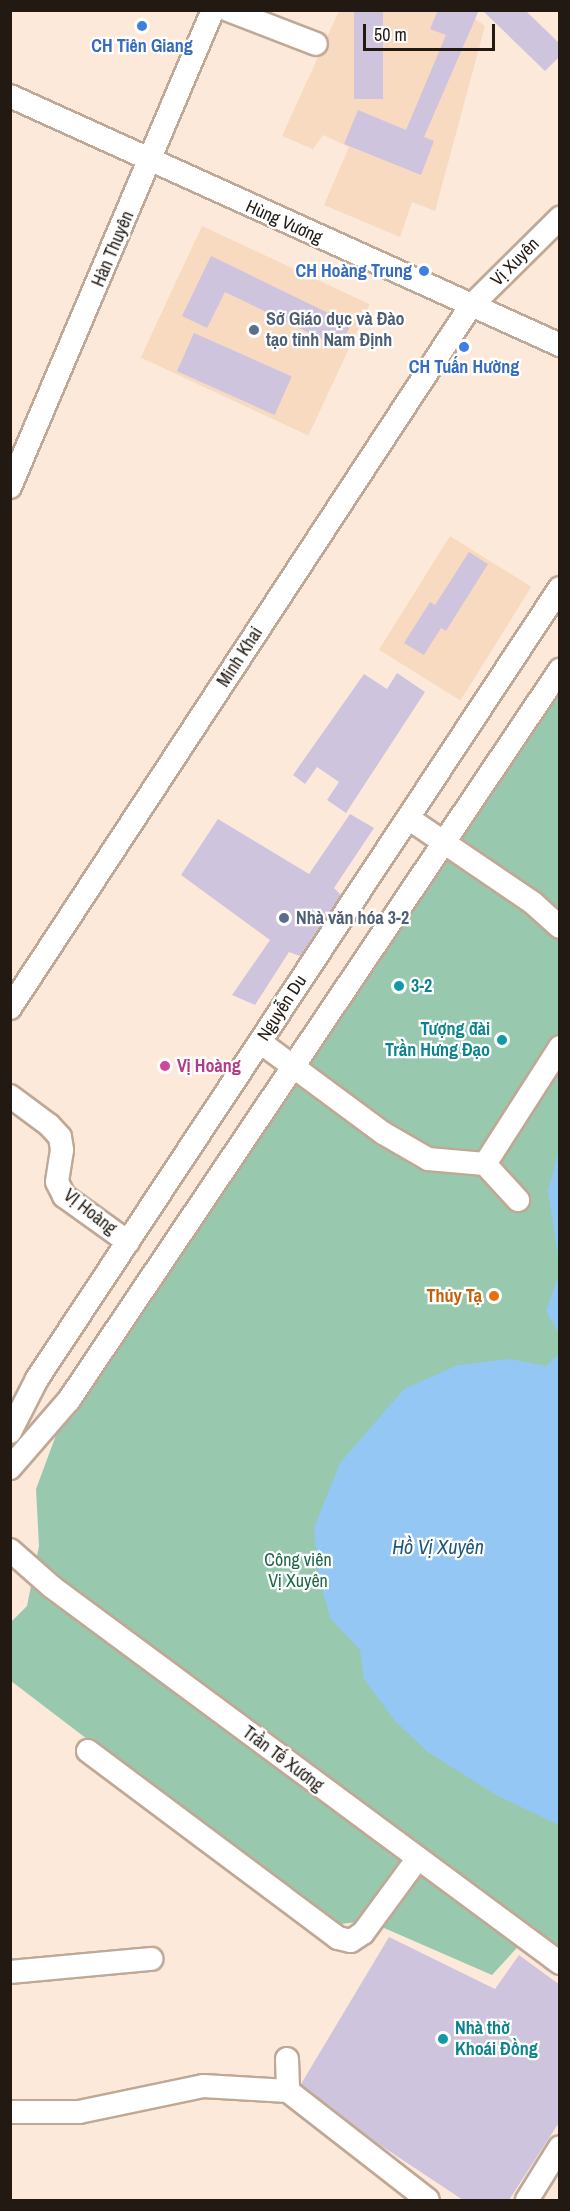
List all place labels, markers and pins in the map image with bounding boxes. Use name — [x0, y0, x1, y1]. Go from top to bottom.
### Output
marker: CH Tiên Giang — [135, 19, 149, 33]
place label: CH Tiên Giang — [91, 35, 193, 57]
place label: CH Hoàng Trung — [296, 260, 412, 282]
marker: CH Hoàng Trung — [417, 264, 431, 278]
place label: Sở Giáo dục và Đào tạo tỉnh Nam Định — [266, 309, 405, 352]
marker: Sở Giáo dục và Đào tạo tỉnh Nam Định — [247, 323, 261, 337]
marker: CH Tuấn Hường — [457, 340, 471, 354]
place label: CH Tuấn Hường — [409, 356, 519, 378]
place label: Nhà văn hóa 3-2 — [296, 907, 409, 929]
marker: Nhà văn hóa 3-2 — [277, 911, 291, 925]
place label: 3-2 — [411, 975, 432, 997]
marker: 3-2 — [392, 979, 406, 993]
place label: Tượng đài Trần Hưng Đạo — [385, 1019, 490, 1062]
marker: Tượng đài Trần Hưng Đạo — [495, 1033, 509, 1047]
place label: Vị Hoàng — [177, 1055, 241, 1077]
marker: Vị Hoàng — [158, 1059, 172, 1073]
place label: Thủy Tạ — [426, 1285, 482, 1307]
marker: Thủy Tạ — [487, 1289, 501, 1303]
place label: Nhà thờ Khoái Đồng — [455, 2018, 538, 2060]
marker: Nhà thờ Khoái Đồng — [436, 2032, 450, 2046]

